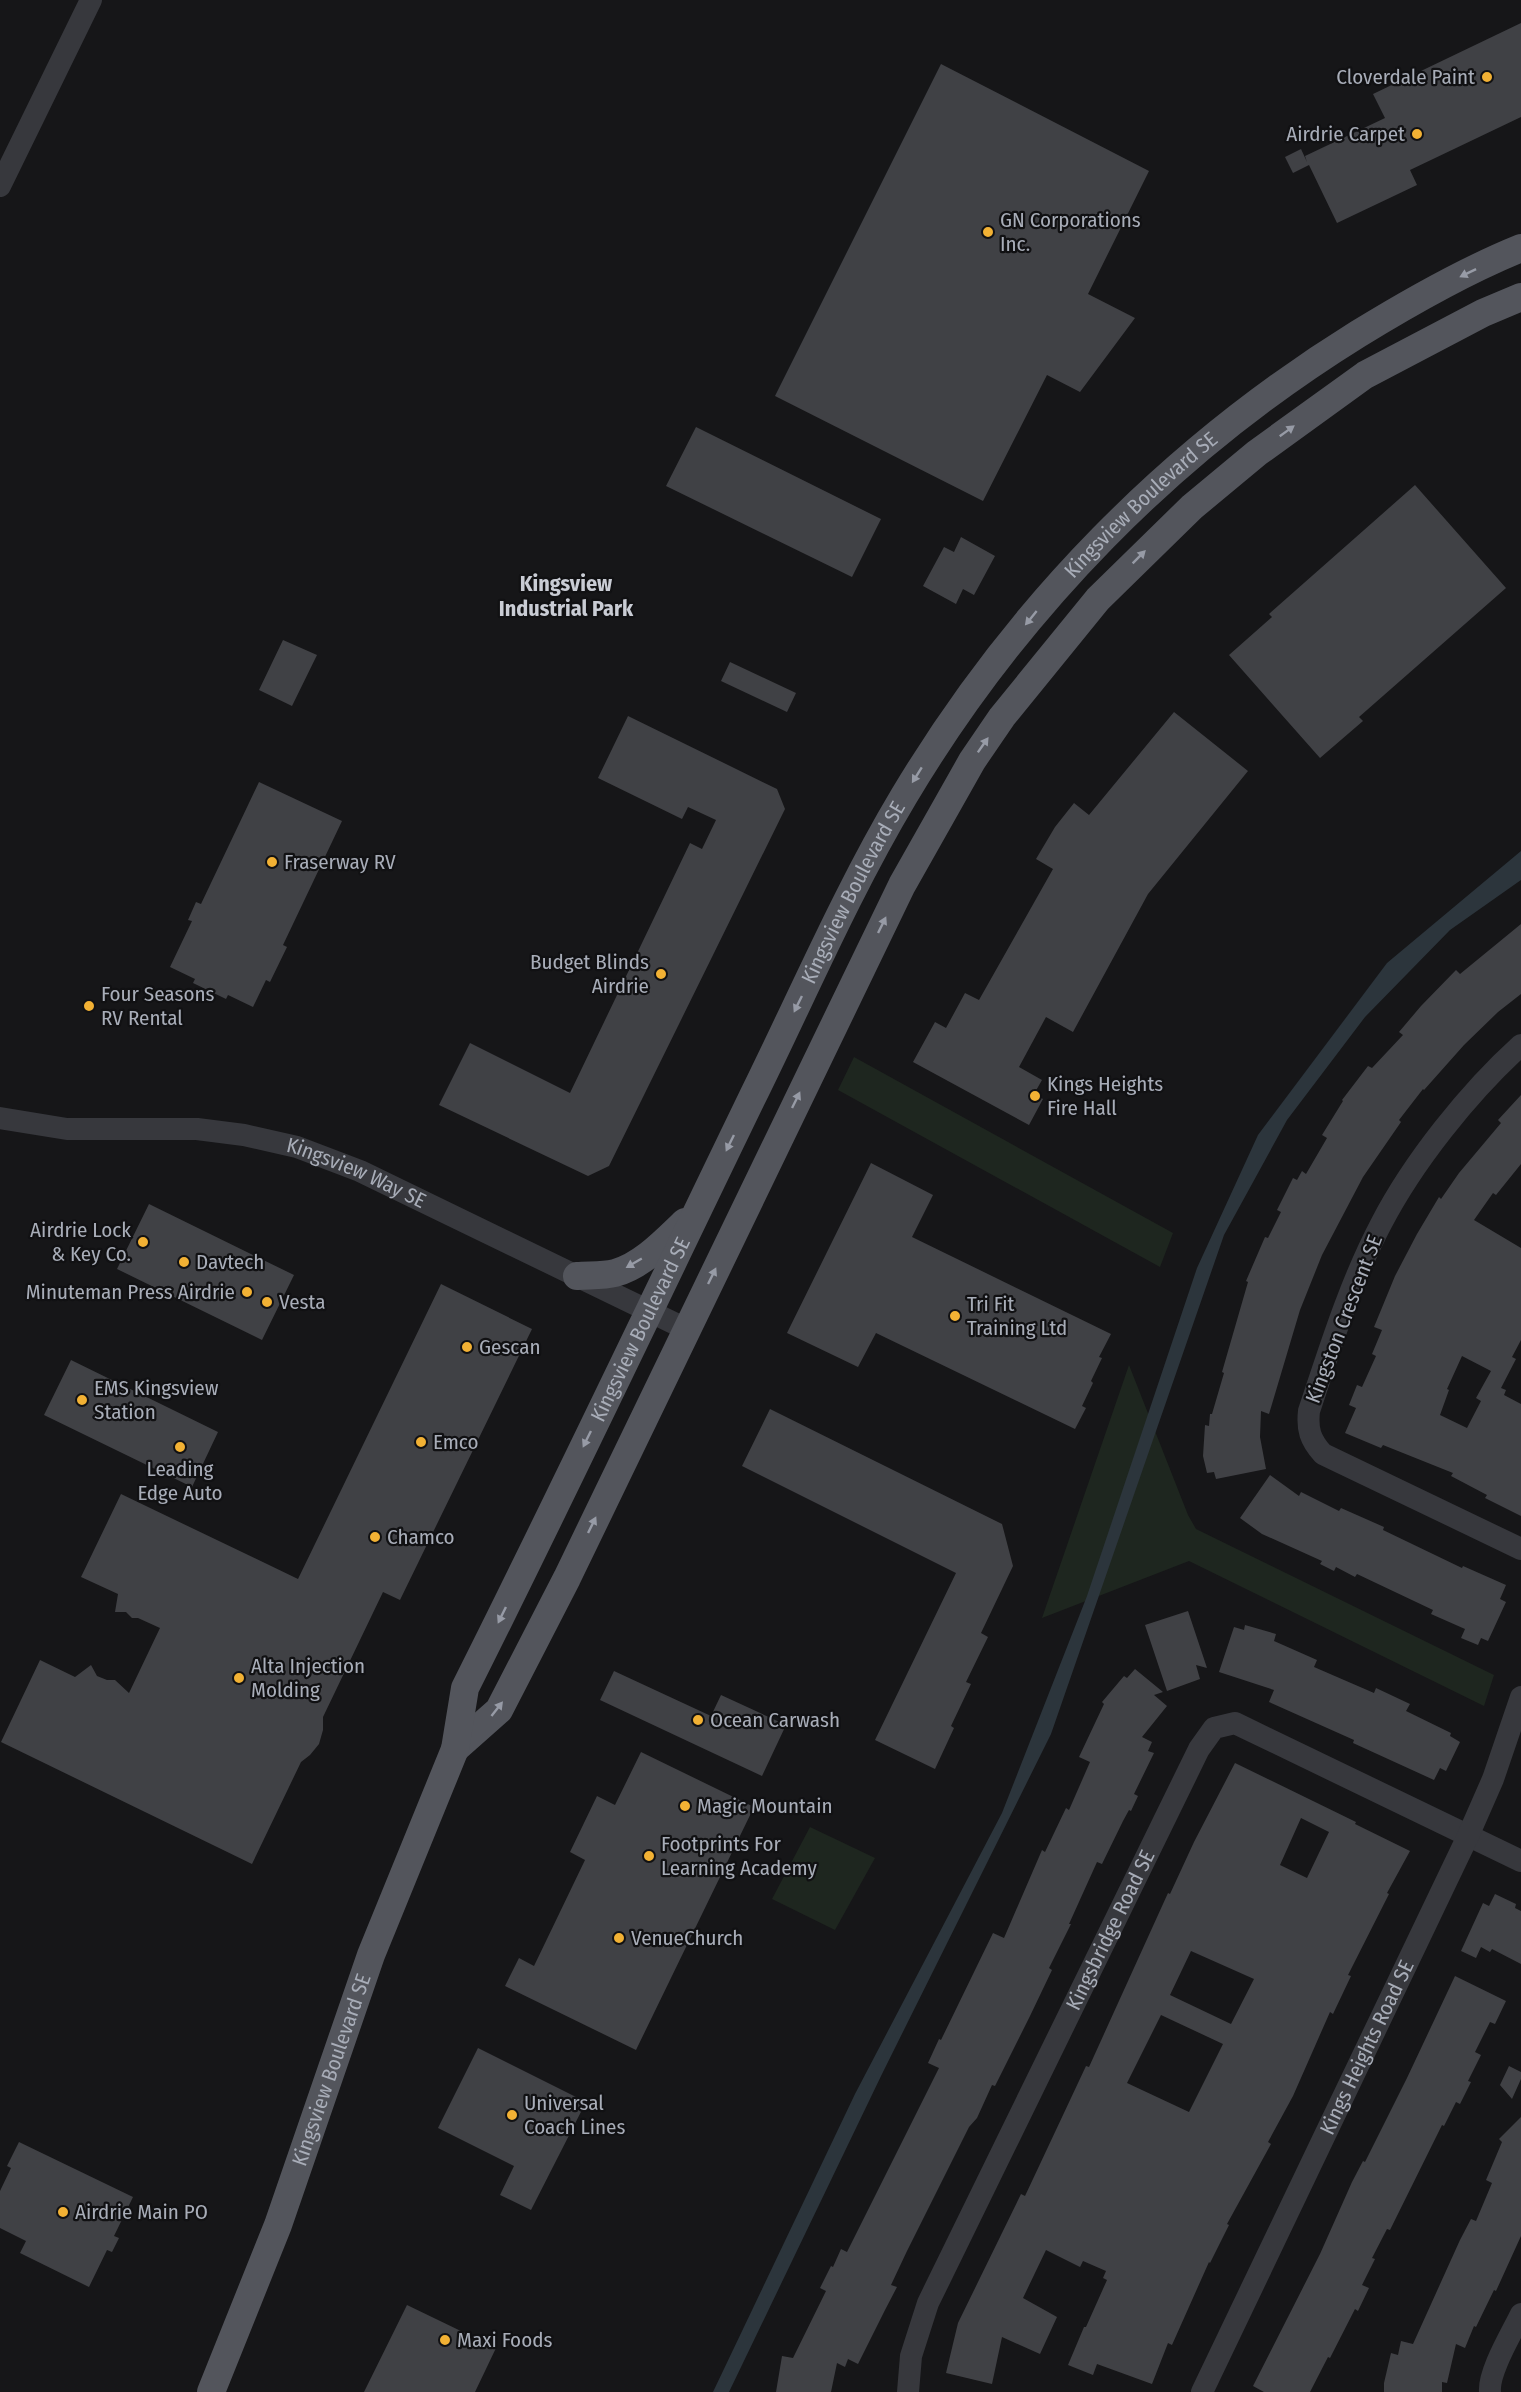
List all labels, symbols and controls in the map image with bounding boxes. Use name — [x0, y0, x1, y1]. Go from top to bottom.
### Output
place label: Cloverdale Paint — [1336, 64, 1475, 90]
marker: Cloverdale Paint — [1480, 70, 1494, 84]
place label: Airdrie Carpet — [1286, 121, 1405, 147]
marker: Airdrie Carpet — [1410, 127, 1424, 141]
place label: GN Corporations Inc. — [1000, 207, 1141, 257]
marker: GN Corporations Inc. — [981, 225, 995, 239]
one-way arrow — [1459, 268, 1476, 278]
one-way arrow — [1279, 425, 1295, 437]
street label: Kingsview Boulevard SE — [1059, 426, 1223, 583]
one-way arrow — [1132, 551, 1146, 565]
district label: Kingsview Industrial Park — [499, 570, 634, 622]
one-way arrow — [1025, 610, 1038, 625]
one-way arrow — [977, 737, 989, 753]
one-way arrow — [911, 767, 922, 783]
street label: Kingsview Boulevard SE — [796, 796, 911, 988]
place label: Fraserway RV — [284, 849, 396, 875]
marker: Fraserway RV — [265, 855, 279, 869]
one-way arrow — [877, 917, 887, 934]
place label: Budget Blinds Airdrie — [530, 949, 649, 999]
marker: Budget Blinds Airdrie — [654, 967, 668, 981]
place label: Four Seasons RV Rental — [101, 981, 215, 1031]
one-way arrow — [793, 996, 802, 1013]
marker: Four Seasons RV Rental — [82, 999, 96, 1013]
place label: Kings Heights Fire Hall — [1047, 1071, 1163, 1121]
marker: Kings Heights Fire Hall — [1028, 1089, 1042, 1103]
one-way arrow — [792, 1092, 801, 1109]
street label: Kingsview Way SE — [284, 1132, 430, 1214]
one-way arrow — [725, 1135, 735, 1152]
place label: Airdrie Lock & Key Co. — [30, 1217, 131, 1267]
street label: Kingston Crescent SE — [1300, 1231, 1388, 1407]
street label: Kingsview Boulevard SE — [585, 1233, 696, 1426]
marker: Airdrie Lock & Key Co. — [136, 1235, 150, 1249]
place label: Davtech — [196, 1249, 264, 1275]
marker: Davtech — [177, 1255, 191, 1269]
one-way arrow — [626, 1257, 642, 1268]
one-way arrow — [706, 1267, 716, 1285]
place label: Minuteman Press Airdrie — [26, 1279, 235, 1305]
marker: Minuteman Press Airdrie — [240, 1285, 254, 1299]
place label: Vesta — [279, 1289, 326, 1315]
place label: Tri Fit Training Ltd — [967, 1291, 1067, 1341]
marker: Vesta — [260, 1295, 274, 1309]
marker: Tri Fit Training Ltd — [948, 1309, 962, 1323]
place label: Gescan — [479, 1334, 541, 1360]
marker: Gescan — [460, 1340, 474, 1354]
place label: EMS Kingsview Station — [94, 1375, 219, 1425]
marker: EMS Kingsview Station — [75, 1393, 89, 1407]
place label: Emco — [433, 1429, 478, 1455]
one-way arrow — [583, 1431, 592, 1448]
marker: Emco — [414, 1435, 428, 1449]
marker: Leading Edge Auto — [173, 1440, 187, 1454]
place label: Leading Edge Auto — [137, 1456, 223, 1506]
one-way arrow — [588, 1516, 597, 1533]
place label: Chamco — [387, 1524, 455, 1550]
marker: Chamco — [368, 1530, 382, 1544]
one-way arrow — [497, 1606, 506, 1623]
place label: Alta Injection Molding — [251, 1653, 365, 1703]
marker: Alta Injection Molding — [232, 1671, 246, 1685]
one-way arrow — [491, 1701, 504, 1717]
place label: Ocean Carwash — [710, 1707, 840, 1733]
marker: Ocean Carwash — [691, 1713, 705, 1727]
place label: Magic Mountain — [697, 1793, 833, 1819]
marker: Magic Mountain — [678, 1799, 692, 1813]
place label: Footprints For Learning Academy — [661, 1831, 818, 1881]
street label: Kingsbridge Road SE — [1060, 1846, 1161, 2014]
marker: Footprints For Learning Academy — [642, 1849, 656, 1863]
place label: VenueChurch — [631, 1925, 743, 1951]
marker: VenueChurch — [612, 1931, 626, 1945]
street label: Kings Heights Road SE — [1314, 1956, 1420, 2139]
street label: Kingsview Boulevard SE — [286, 1970, 377, 2169]
place label: Universal Coach Lines — [524, 2090, 625, 2140]
marker: Universal Coach Lines — [505, 2108, 519, 2122]
place label: Airdrie Main PO — [75, 2199, 208, 2225]
marker: Airdrie Main PO — [56, 2205, 70, 2219]
place label: Maxi Foods — [457, 2327, 552, 2353]
marker: Maxi Foods — [438, 2333, 452, 2347]

